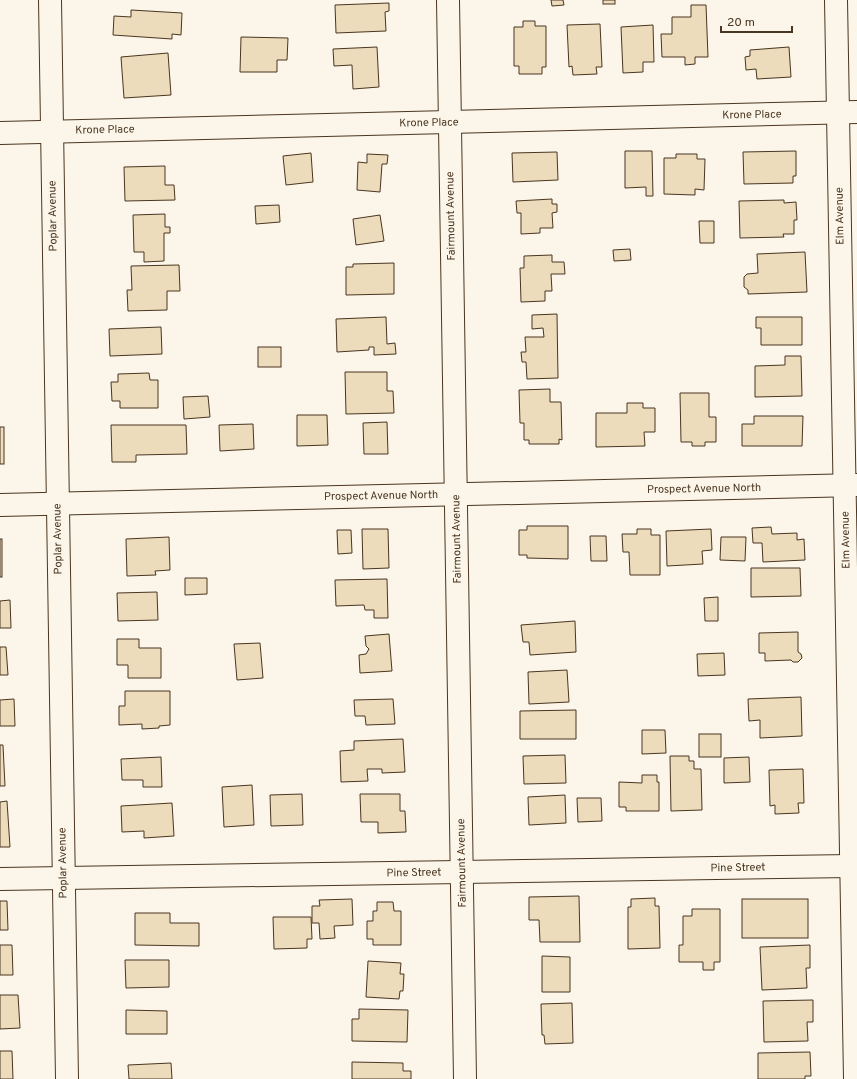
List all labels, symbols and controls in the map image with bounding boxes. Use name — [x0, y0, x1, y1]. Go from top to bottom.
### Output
scale bar — [721, 8, 792, 34]
text: 20 m — [727, 15, 755, 31]
street label: Krone Place — [722, 107, 782, 123]
street label: Krone Place — [399, 115, 459, 131]
street label: Krone Place — [75, 122, 135, 138]
street label: Fairmount Avenue — [443, 171, 459, 261]
street label: Poplar Avenue — [45, 180, 61, 252]
street label: Elm Avenue — [832, 187, 848, 245]
street label: Prospect Avenue North — [647, 481, 761, 497]
street label: Prospect Avenue North — [324, 488, 438, 504]
street label: Fairmount Avenue — [449, 494, 465, 584]
street label: Poplar Avenue — [50, 503, 66, 575]
street label: Elm Avenue — [838, 511, 854, 569]
street label: Fairmount Avenue — [454, 818, 470, 908]
street label: Poplar Avenue — [55, 827, 71, 899]
street label: Pine Street — [710, 861, 766, 875]
street label: Pine Street — [386, 866, 442, 880]

